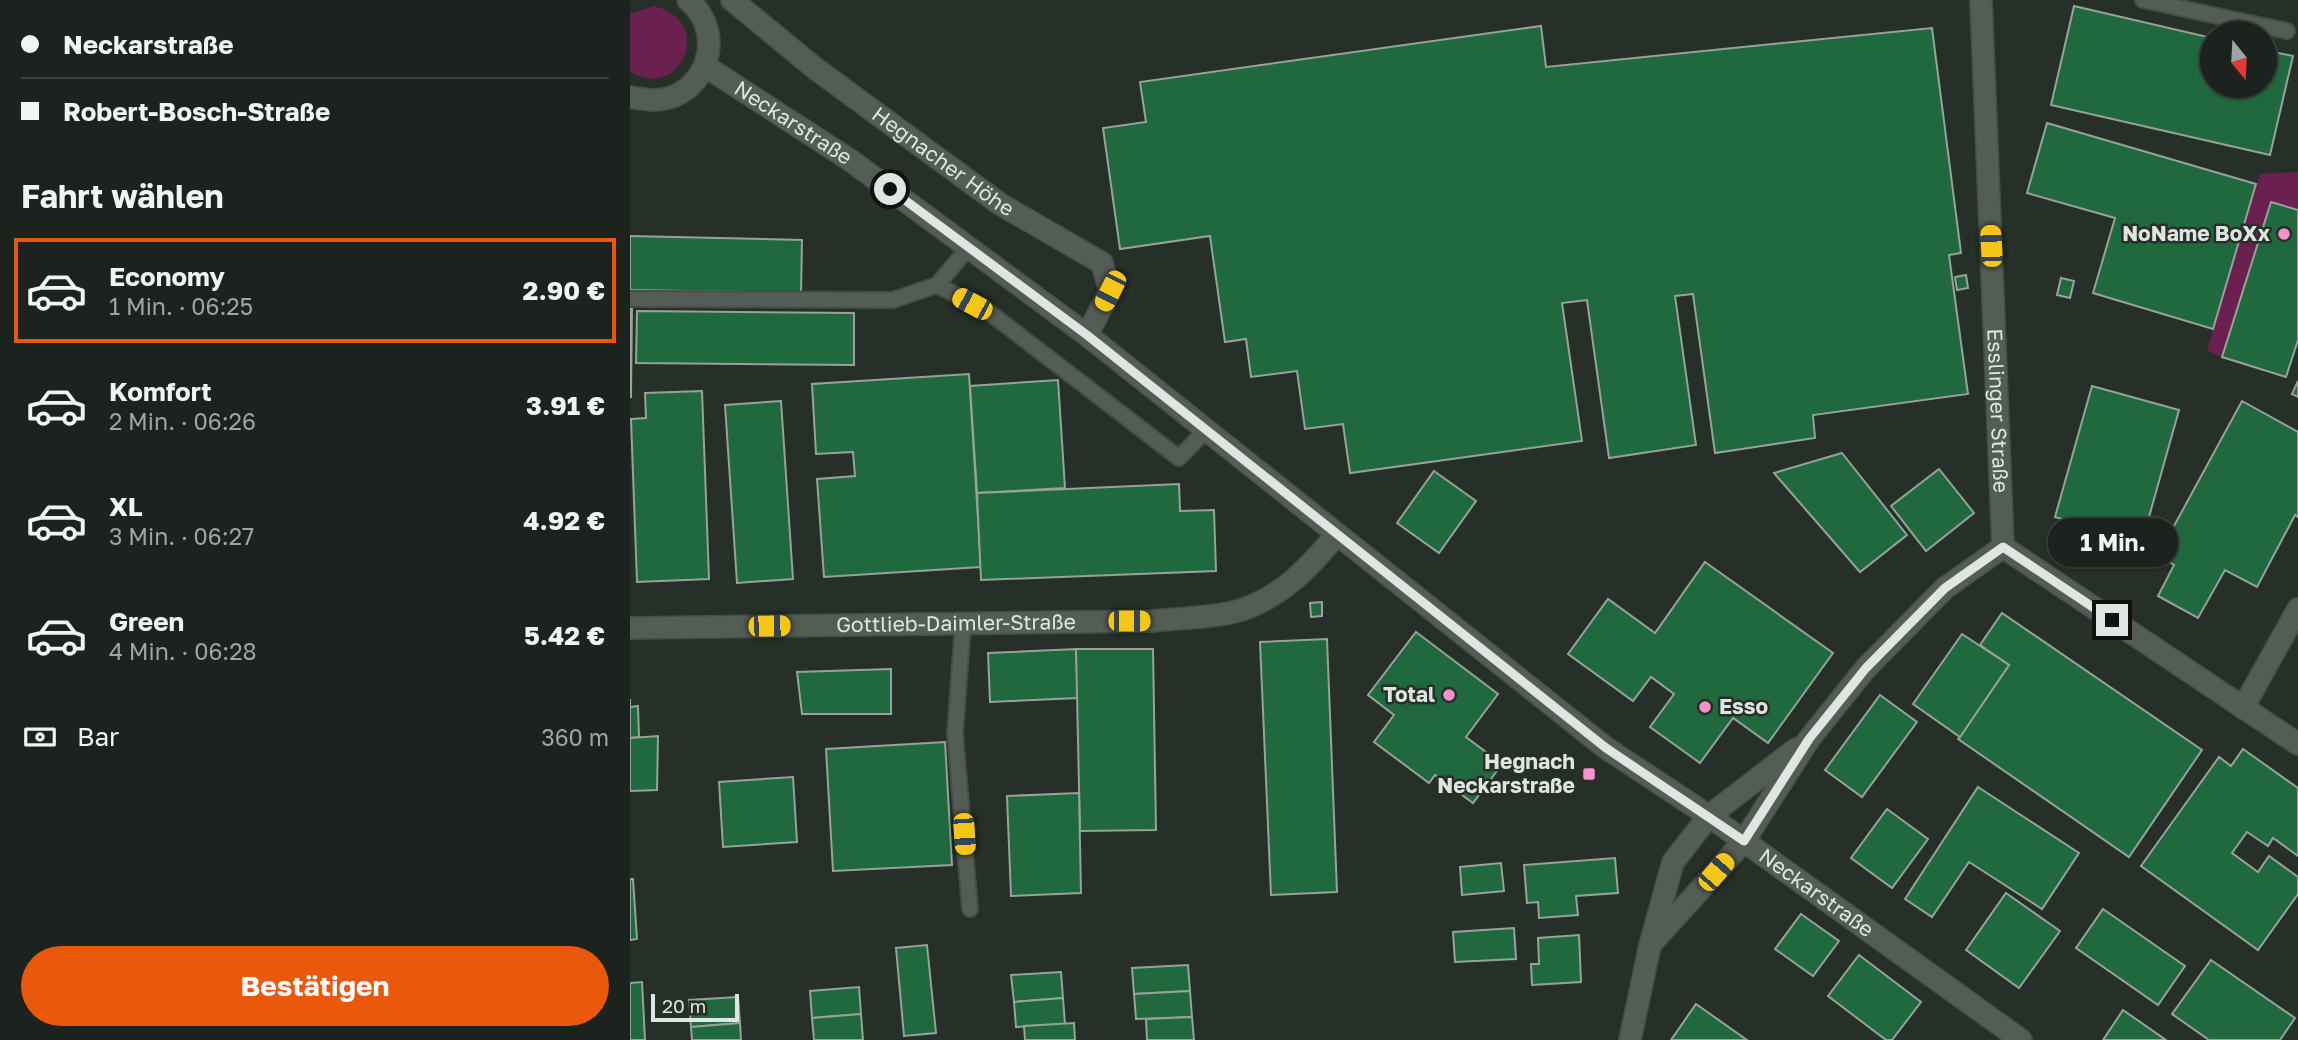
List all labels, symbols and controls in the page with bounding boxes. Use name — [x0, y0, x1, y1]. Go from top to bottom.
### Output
north arrow — [2200, 21, 2277, 98]
map controls — [2200, 21, 2277, 98]
text: Neckarstraße — [63, 29, 234, 60]
street label: Neckarstraße — [730, 75, 857, 170]
text: Robert-Bosch-Straße — [63, 96, 330, 127]
street label: Hegnacher Höhe — [867, 101, 1019, 221]
route start — [874, 173, 906, 205]
text: Fahrt wählen — [21, 177, 224, 215]
place label: NoName BoXx — [2122, 220, 2270, 246]
car — [1980, 224, 2003, 268]
marker: NoName BoXx — [2276, 226, 2292, 242]
icon: car — [25, 259, 88, 322]
text: Economy — [109, 261, 225, 292]
car — [1092, 268, 1129, 314]
text: 2.90 € — [523, 275, 605, 306]
car — [949, 285, 996, 323]
text: 1 Min. · 06:25 — [109, 292, 253, 320]
street label: Esslinger Straße — [1982, 328, 2015, 493]
icon: car — [25, 374, 88, 437]
text: Komfort — [109, 376, 212, 407]
text: 3.91 € — [526, 390, 605, 421]
text: 2 Min. · 06:26 — [109, 407, 256, 435]
icon: car — [25, 489, 88, 552]
text: XL — [109, 491, 143, 522]
text: 4.92 € — [523, 505, 605, 536]
callout: 1 Min. — [2047, 518, 2177, 568]
text: 3 Min. · 06:27 — [109, 522, 254, 550]
text: 1 Min. — [2080, 528, 2146, 556]
icon: car — [25, 604, 88, 667]
route end — [2096, 604, 2128, 636]
text: Green — [109, 606, 184, 637]
street label: Gottlieb-Daimler-Straße — [836, 608, 1076, 637]
car — [1109, 611, 1151, 632]
car — [748, 615, 791, 637]
text: 5.42 € — [524, 620, 605, 651]
text: 4 Min. · 06:28 — [109, 637, 257, 665]
place label: Total — [1383, 681, 1435, 707]
marker: Total — [1441, 687, 1457, 703]
place label: Esso — [1719, 693, 1768, 719]
marker: Esso — [1697, 699, 1713, 715]
icon: cash — [21, 718, 59, 756]
text: Bar — [77, 721, 119, 752]
text: 360 m — [541, 723, 609, 751]
place label: Hegnach Neckarstraße — [1437, 748, 1575, 798]
marker: Hegnach Neckarstraße — [1581, 766, 1597, 782]
car — [953, 812, 976, 856]
street label: Neckarstraße — [1754, 842, 1879, 942]
car — [1695, 849, 1738, 895]
button: Bestätigen — [21, 946, 609, 1026]
scale bar — [651, 991, 738, 1023]
text: 20 m — [662, 994, 706, 1017]

